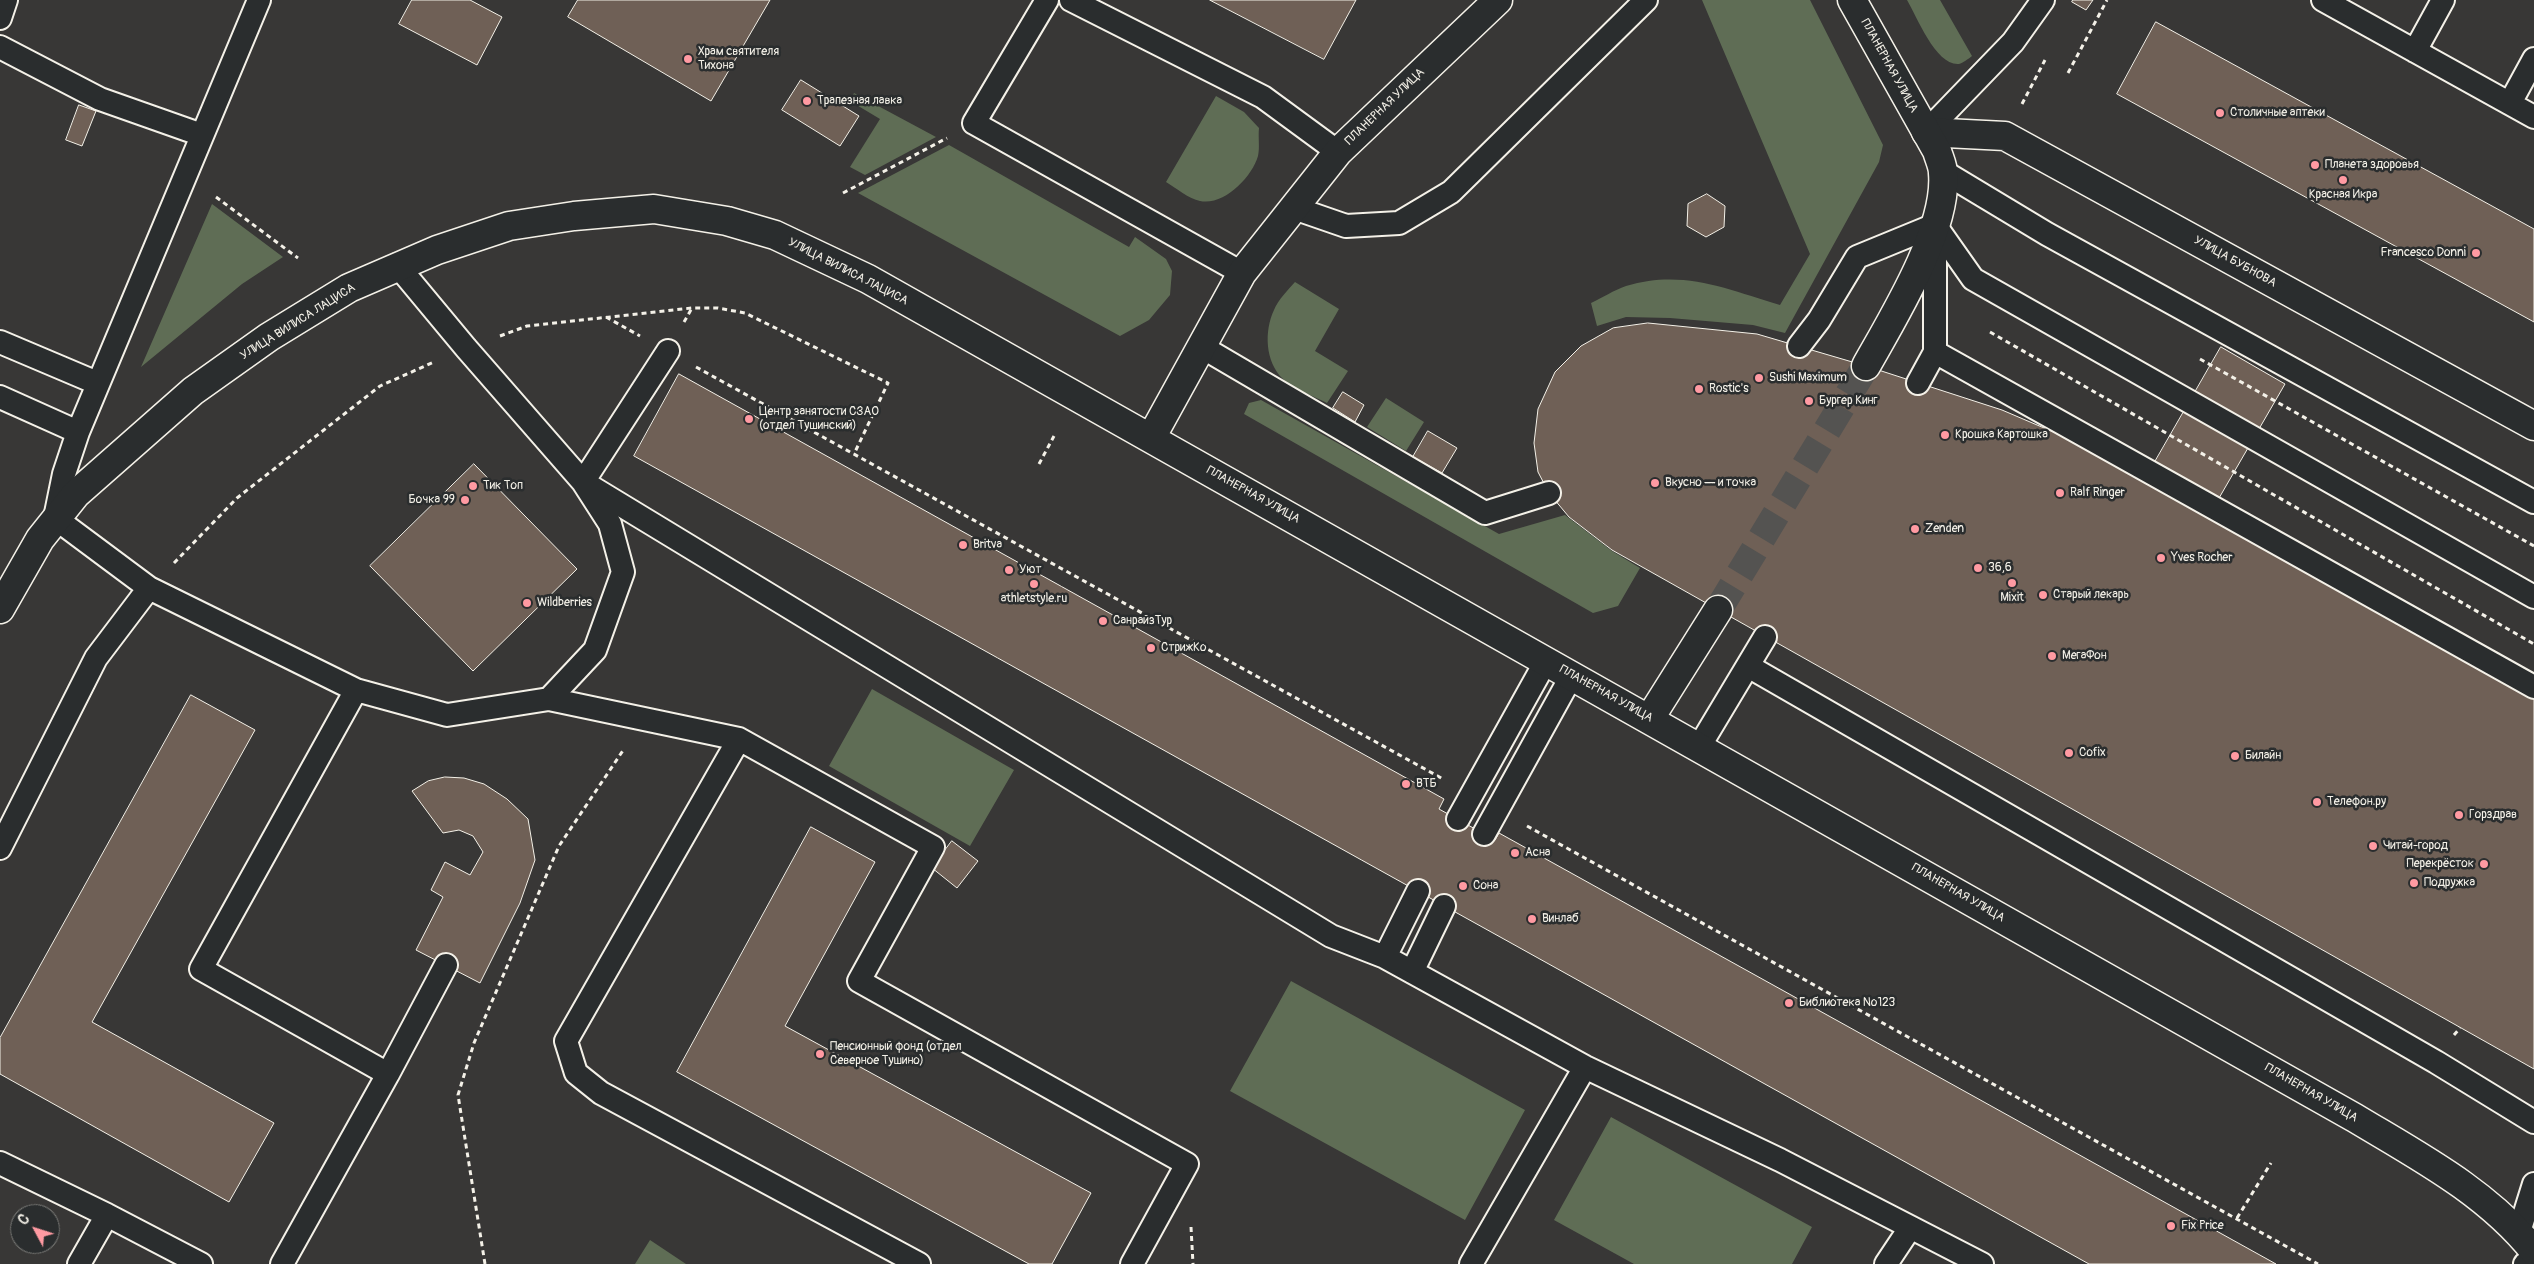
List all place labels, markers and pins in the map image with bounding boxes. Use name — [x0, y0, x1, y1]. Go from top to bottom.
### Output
place label: Храм святителя Тихона — [698, 45, 779, 73]
marker: Храм святителя Тихона — [682, 53, 694, 65]
place label: Трапезная лавка — [817, 94, 902, 108]
marker: Трапезная лавка — [801, 95, 813, 107]
place label: Столичные аптеки — [2230, 106, 2325, 120]
marker: Столичные аптеки — [2214, 107, 2226, 119]
place label: Планета здоровья — [2325, 158, 2419, 172]
marker: Планета здоровья — [2309, 159, 2321, 171]
marker: Красная Икра — [2337, 174, 2349, 186]
place label: Красная Икра — [2309, 188, 2377, 202]
place label: Francesco Donni — [2380, 246, 2466, 260]
marker: Francesco Donni — [2470, 247, 2482, 259]
place label: Sushi Maximum — [1769, 371, 1847, 385]
marker: Sushi Maximum — [1753, 372, 1765, 384]
place label: Rostic's — [1709, 382, 1749, 396]
marker: Rostic's — [1693, 383, 1705, 395]
place label: Бургер Кинг — [1819, 394, 1878, 408]
marker: Бургер Кинг — [1803, 395, 1815, 407]
place label: Центр занятости СЗАО (отдел Тушинский) — [759, 405, 879, 433]
marker: Центр занятости СЗАО (отдел Тушинский) — [743, 413, 755, 425]
place label: Крошка Картошка — [1955, 428, 2048, 442]
marker: Крошка Картошка — [1939, 429, 1951, 441]
place label: Вкусно — и точка — [1665, 476, 1756, 490]
marker: Вкусно — и точка — [1649, 477, 1661, 489]
place label: Тик Топ — [483, 479, 523, 493]
marker: Тик Топ — [467, 480, 479, 492]
place label: Ralf Ringer — [2070, 486, 2125, 500]
marker: Ralf Ringer — [2054, 487, 2066, 499]
place label: Бочка 99 — [409, 493, 455, 507]
marker: Бочка 99 — [459, 494, 471, 506]
place label: Zenden — [1925, 522, 1964, 536]
marker: Zenden — [1909, 523, 1921, 535]
place label: Britva — [973, 538, 1002, 552]
marker: Britva — [957, 539, 969, 551]
place label: Yves Rocher — [2171, 551, 2233, 565]
marker: Yves Rocher — [2155, 552, 2167, 564]
place label: 36,6 — [1988, 561, 2012, 575]
marker: 36,6 — [1972, 562, 1984, 574]
place label: Уют — [1019, 563, 1042, 577]
marker: Уют — [1003, 564, 1015, 576]
marker: Mixit — [2006, 577, 2018, 589]
marker: athletstyle.ru — [1028, 578, 1040, 590]
place label: Старый лекарь — [2053, 588, 2129, 602]
marker: Старый лекарь — [2037, 589, 2049, 601]
place label: Mixit — [2000, 591, 2024, 605]
place label: athletstyle.ru — [1001, 592, 1067, 606]
place label: Wildberries — [537, 596, 592, 610]
marker: Wildberries — [521, 597, 533, 609]
place label: СанрайзТур — [1113, 614, 1172, 628]
marker: СанрайзТур — [1097, 615, 1109, 627]
place label: СтрижКо — [1161, 641, 1206, 655]
marker: СтрижКо — [1145, 642, 1157, 654]
place label: МегаФон — [2062, 649, 2107, 663]
marker: МегаФон — [2046, 650, 2058, 662]
place label: Cofix — [2079, 746, 2106, 760]
marker: Cofix — [2063, 747, 2075, 759]
place label: Билайн — [2245, 749, 2281, 763]
marker: Билайн — [2229, 750, 2241, 762]
place label: ВТБ — [1416, 777, 1437, 791]
marker: ВТБ — [1400, 778, 1412, 790]
place label: Телефон.ру — [2327, 795, 2386, 809]
marker: Телефон.ру — [2311, 796, 2323, 808]
place label: Горздрав — [2469, 808, 2517, 822]
marker: Горздрав — [2453, 809, 2465, 821]
place label: Читай-город — [2383, 839, 2448, 853]
marker: Читай-город — [2367, 840, 2379, 852]
place label: Асна — [1525, 846, 1550, 860]
marker: Асна — [1509, 847, 1521, 859]
place label: Перекрёсток — [2406, 857, 2474, 871]
marker: Перекрёсток — [2478, 858, 2490, 870]
place label: Подружка — [2424, 876, 2475, 890]
marker: Подружка — [2408, 877, 2420, 889]
place label: Сона — [1473, 879, 1498, 893]
marker: Сона — [1457, 880, 1469, 892]
place label: Винлаб — [1542, 912, 1579, 926]
marker: Винлаб — [1526, 913, 1538, 925]
place label: Библиотека №123 — [1799, 996, 1895, 1010]
marker: Библиотека №123 — [1783, 997, 1795, 1009]
place label: Пенсионный фонд (отдел Северное Тушино) — [830, 1040, 962, 1068]
marker: Пенсионный фонд (отдел Северное Тушино) — [814, 1048, 826, 1060]
place label: Fix Price — [2181, 1219, 2224, 1233]
marker: Fix Price — [2165, 1220, 2177, 1232]

